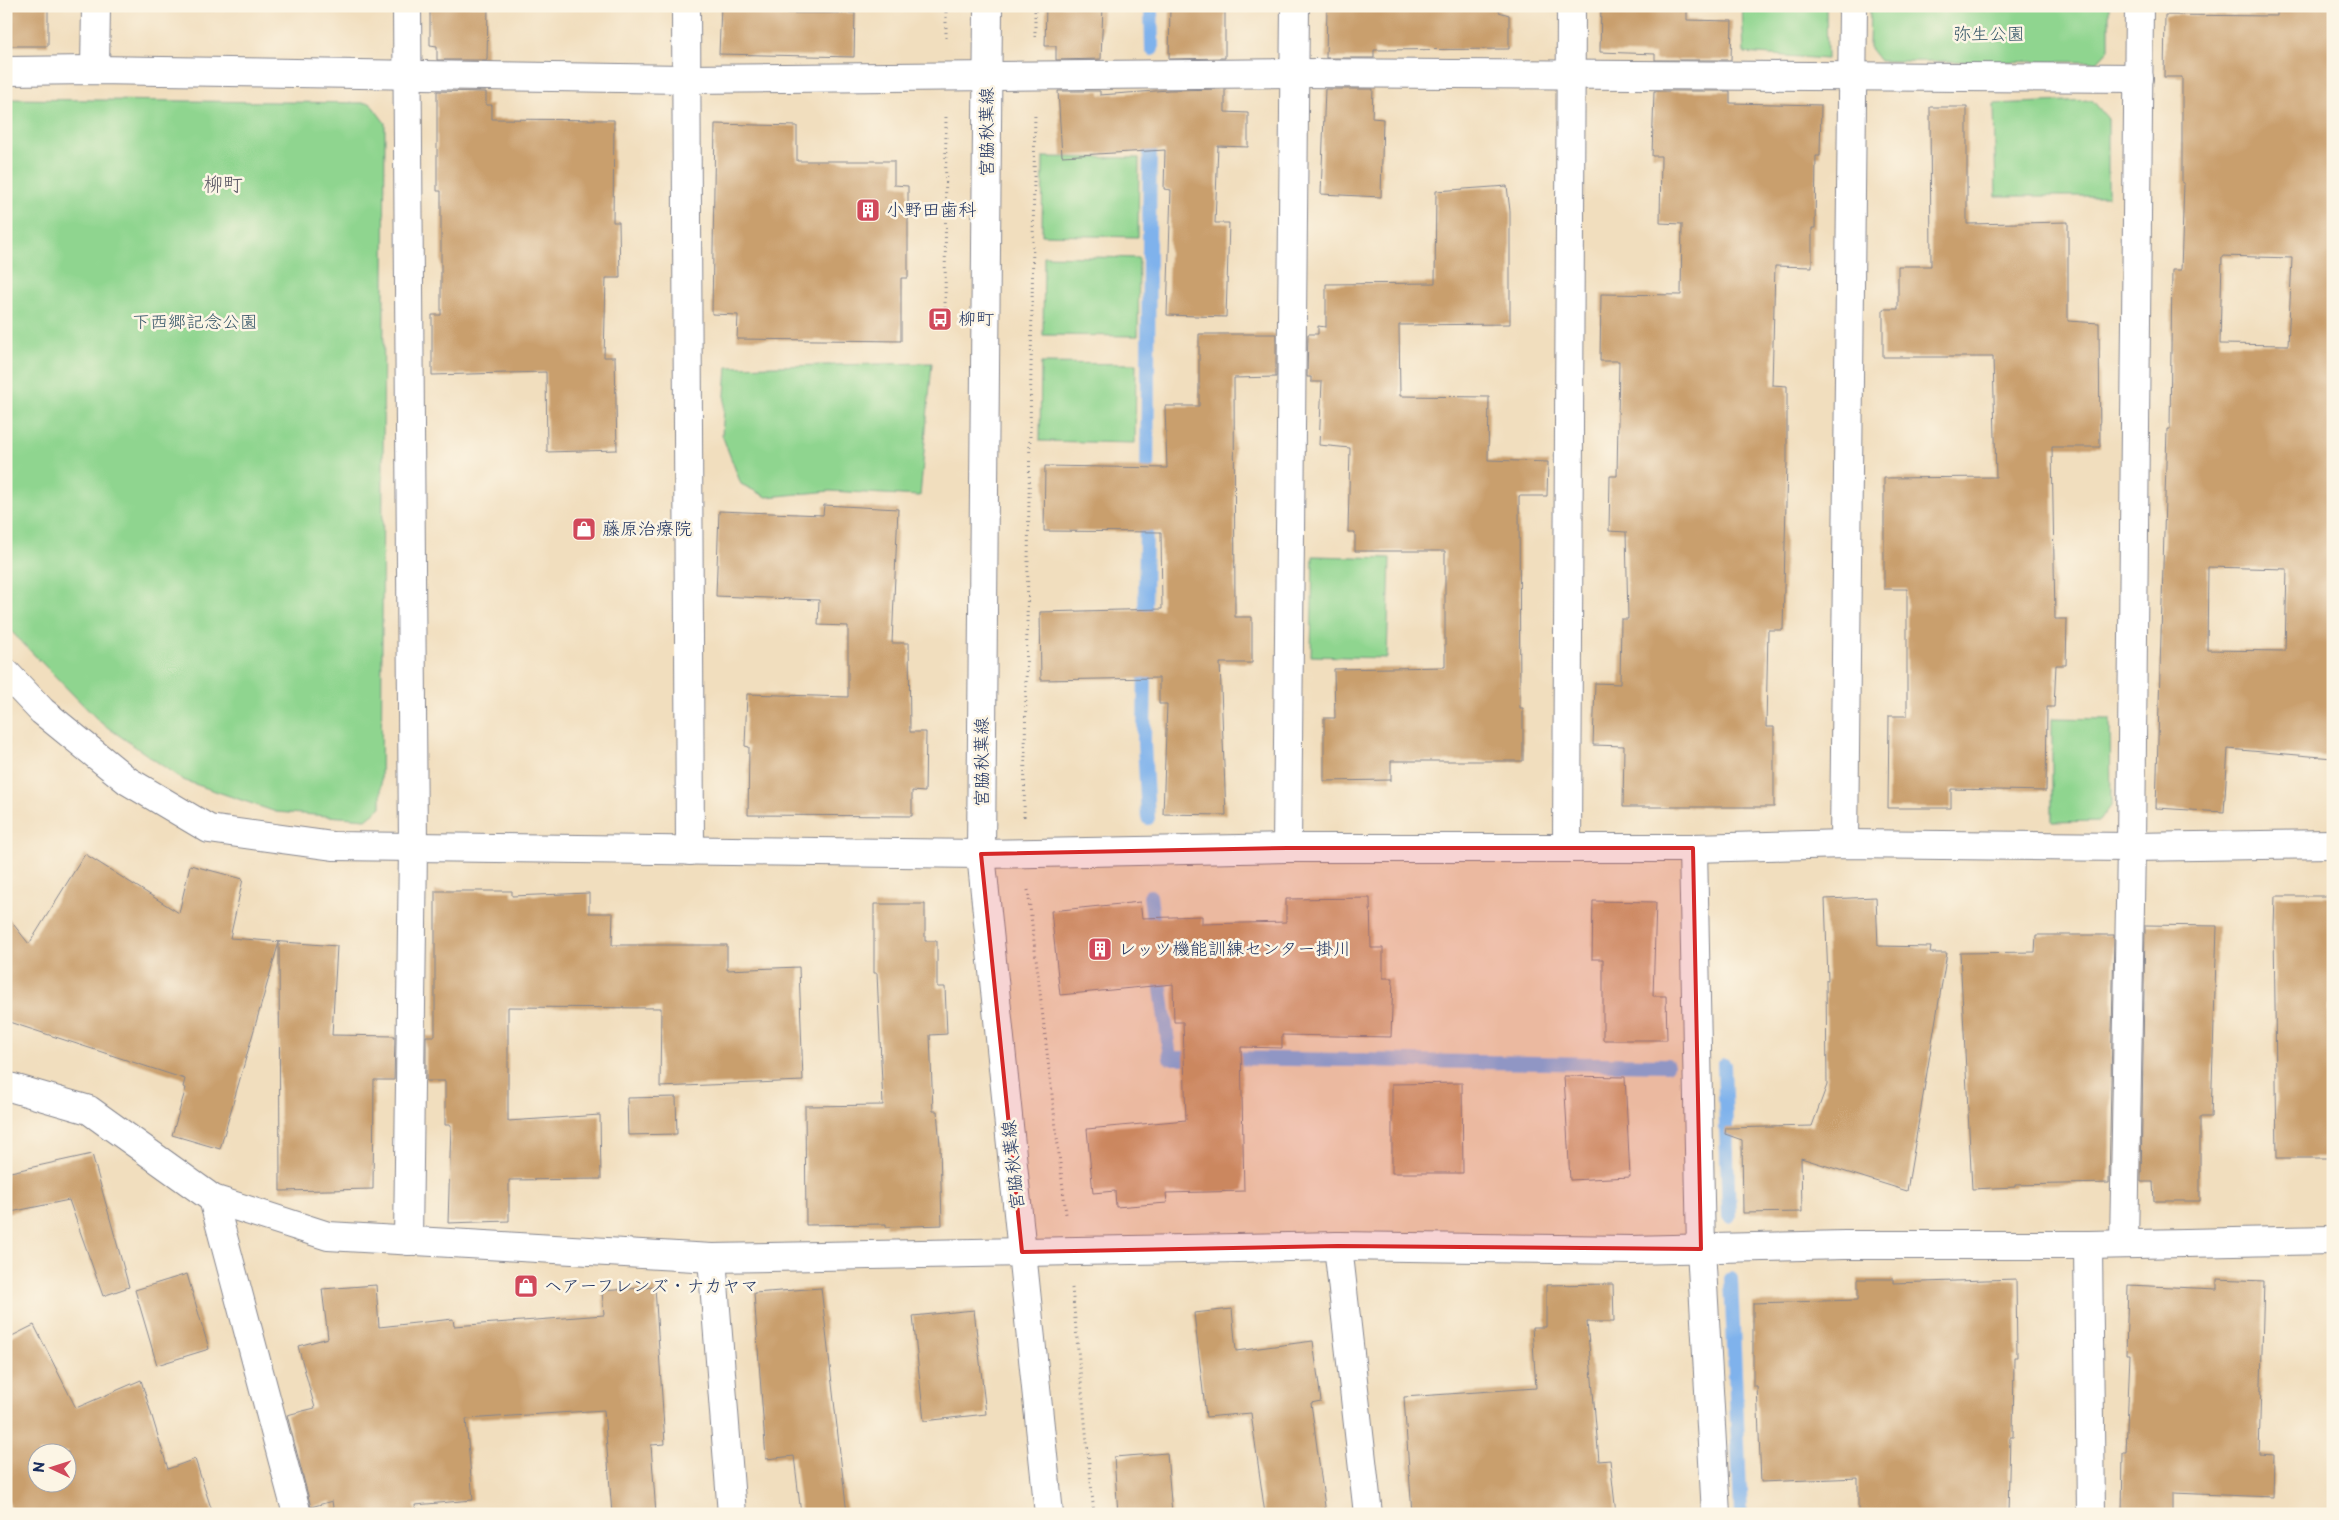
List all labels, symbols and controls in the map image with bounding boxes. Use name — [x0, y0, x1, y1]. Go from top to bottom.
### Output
park label: 弥生公園 — [1953, 19, 2025, 46]
street label: 宮脇秋葉線 — [972, 87, 999, 177]
district label: 柳町 — [203, 168, 243, 198]
place label: 小野田歯科 — [886, 195, 976, 222]
building icon: 小野田歯科 — [855, 197, 881, 223]
place label: 柳町 — [958, 304, 994, 331]
bus stop icon: 柳町 — [927, 306, 953, 332]
park label: 下西郷記念公園 — [132, 307, 258, 334]
place label: 藤原治療院 — [602, 514, 692, 541]
shop icon: 藤原治療院 — [571, 516, 597, 542]
street label: 宮脇秋葉線 — [967, 717, 994, 807]
place label: レッツ機能訓練センター掛川 — [1118, 934, 1351, 961]
building icon: レッツ機能訓練センター掛川 — [1087, 936, 1113, 962]
street label: 宮脇秋葉線 — [993, 1119, 1030, 1211]
place label: ヘアーフレンズ・ナカヤマ — [544, 1271, 759, 1298]
shop icon: ヘアーフレンズ・ナカヤマ — [513, 1273, 539, 1299]
north arrow — [28, 1442, 78, 1492]
text: N — [28, 1461, 49, 1473]

